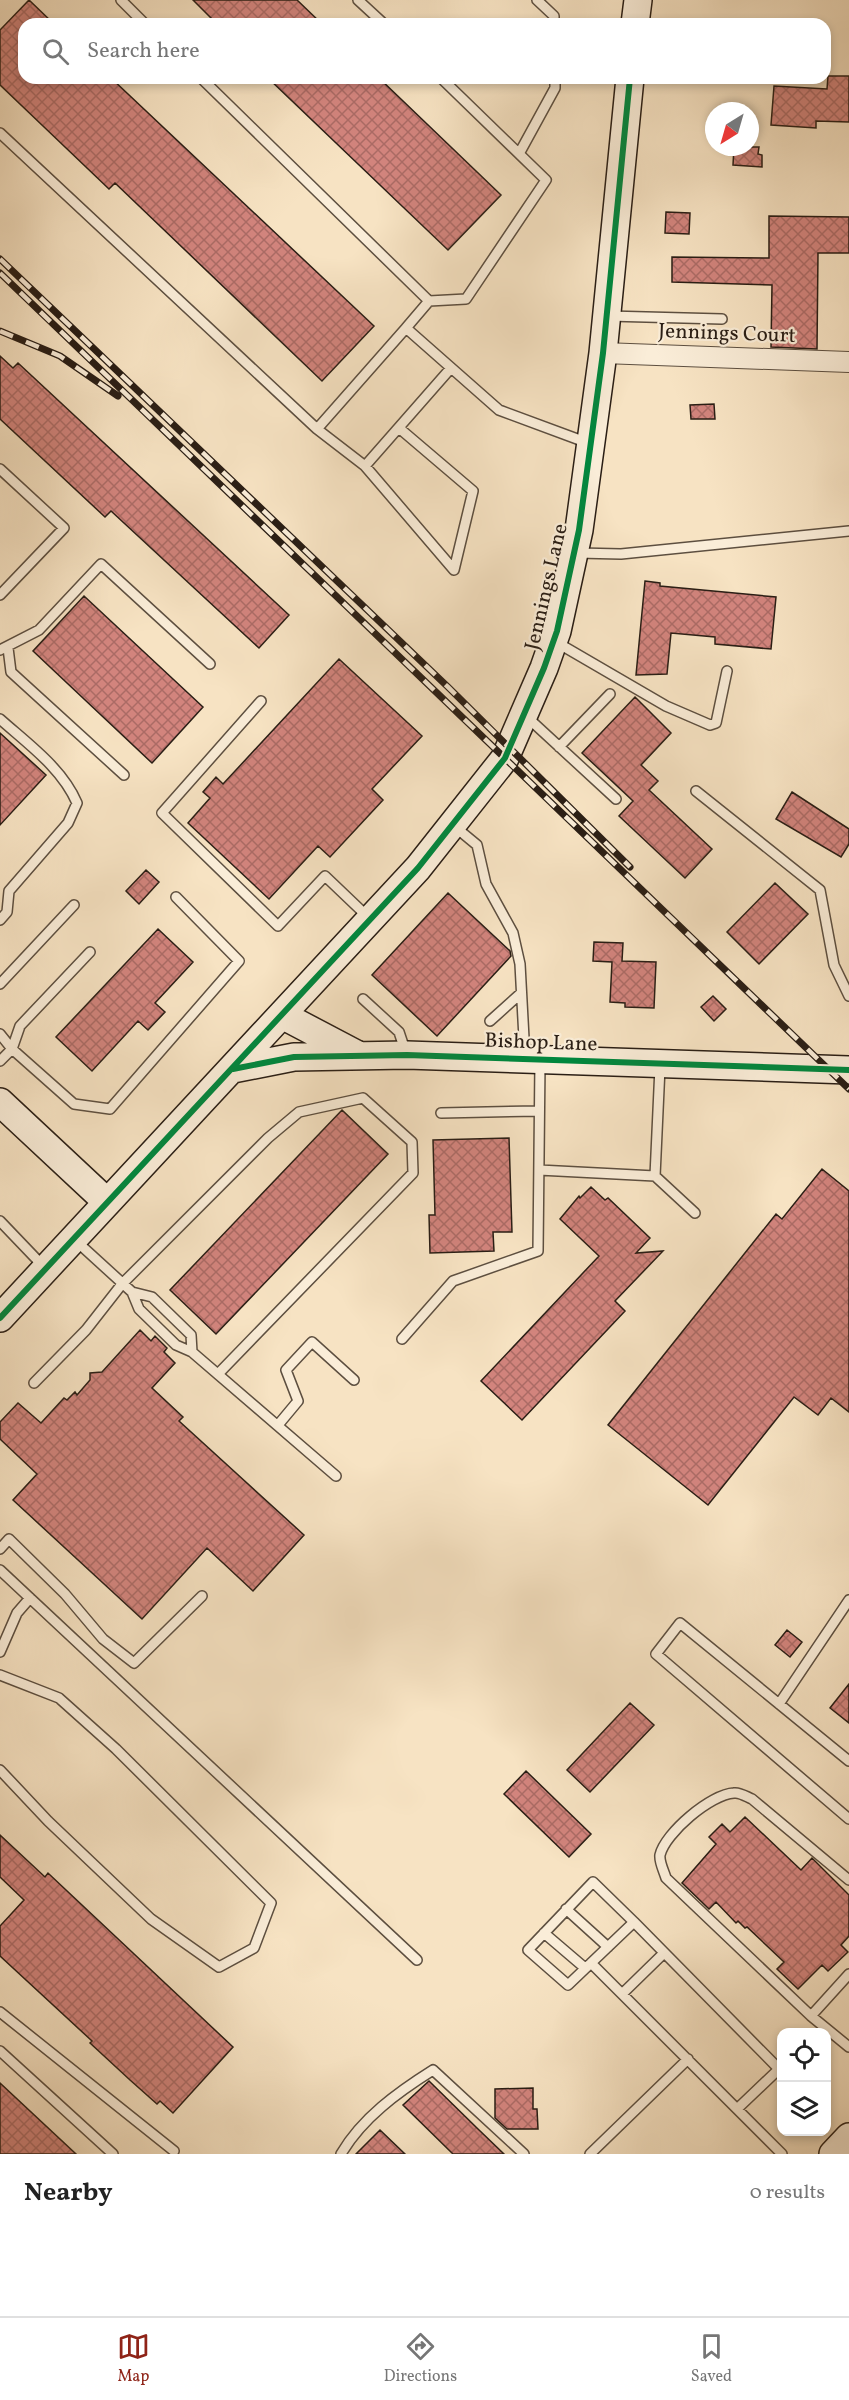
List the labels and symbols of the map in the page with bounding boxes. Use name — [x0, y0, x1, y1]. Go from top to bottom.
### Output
north arrow — [705, 102, 759, 156]
street label: Jennings Court — [658, 317, 796, 351]
street label: Jennings Lane — [518, 521, 576, 653]
street label: Bishop Lane — [484, 1027, 598, 1059]

